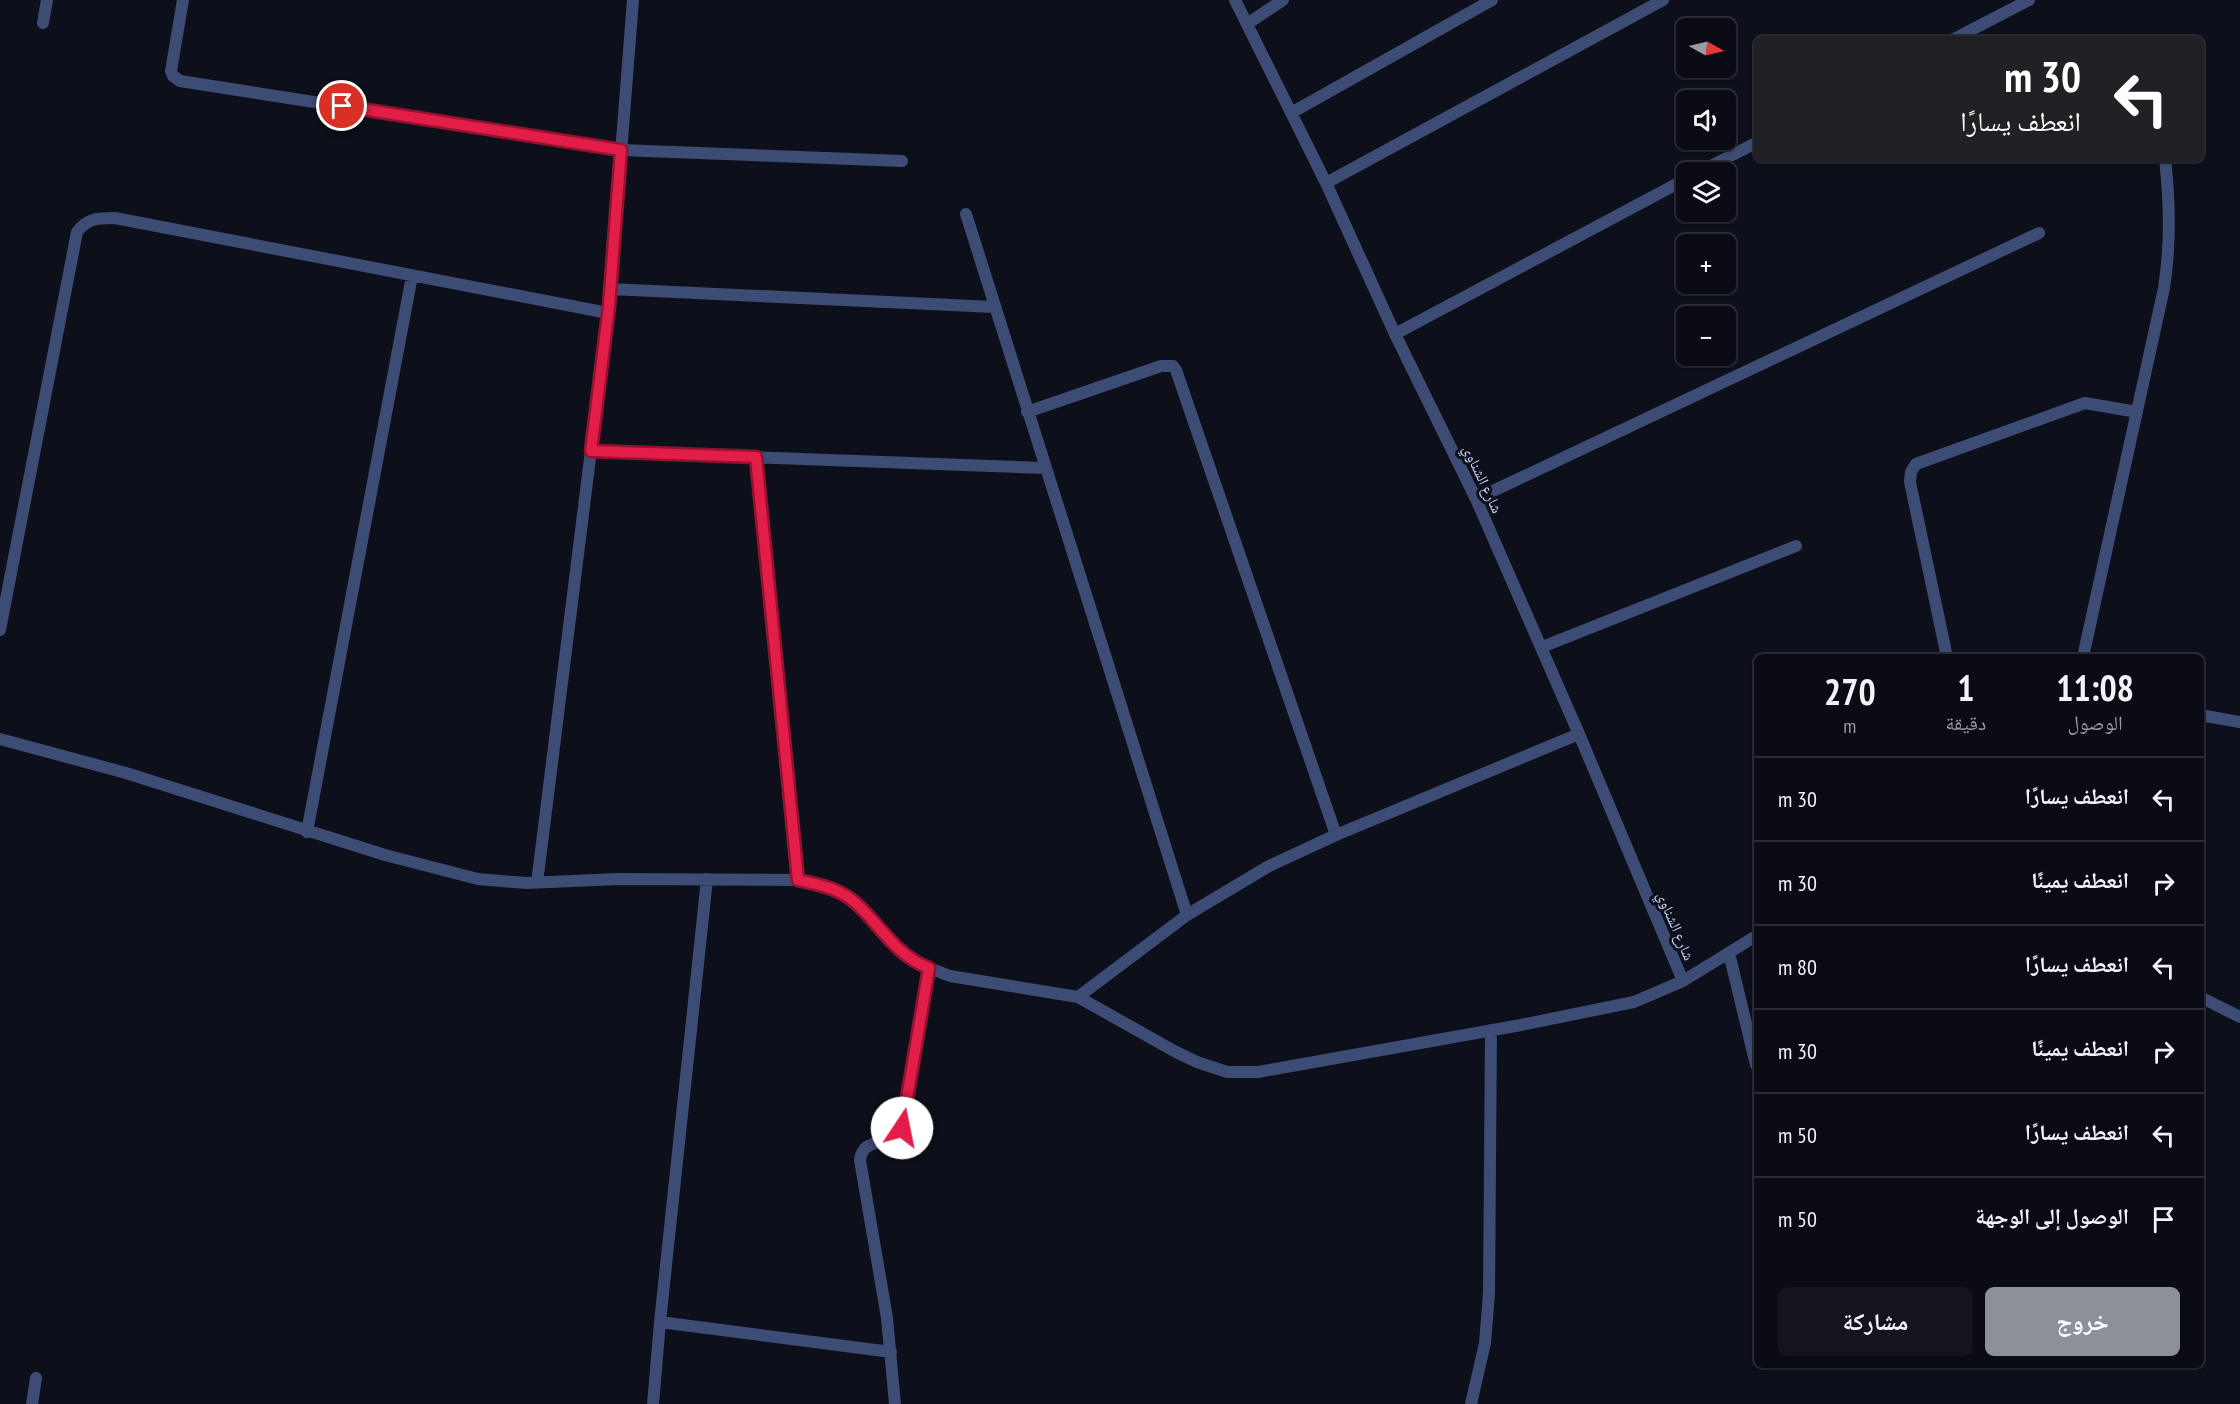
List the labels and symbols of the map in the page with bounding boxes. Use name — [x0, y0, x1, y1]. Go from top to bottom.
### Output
north arrow — [1676, 18, 1736, 78]
pin — [316, 80, 367, 131]
street label: شارع الشناوي — [1456, 442, 1507, 517]
street label: شارع الشناوي — [1650, 889, 1699, 964]
position arrow — [870, 1096, 934, 1160]

